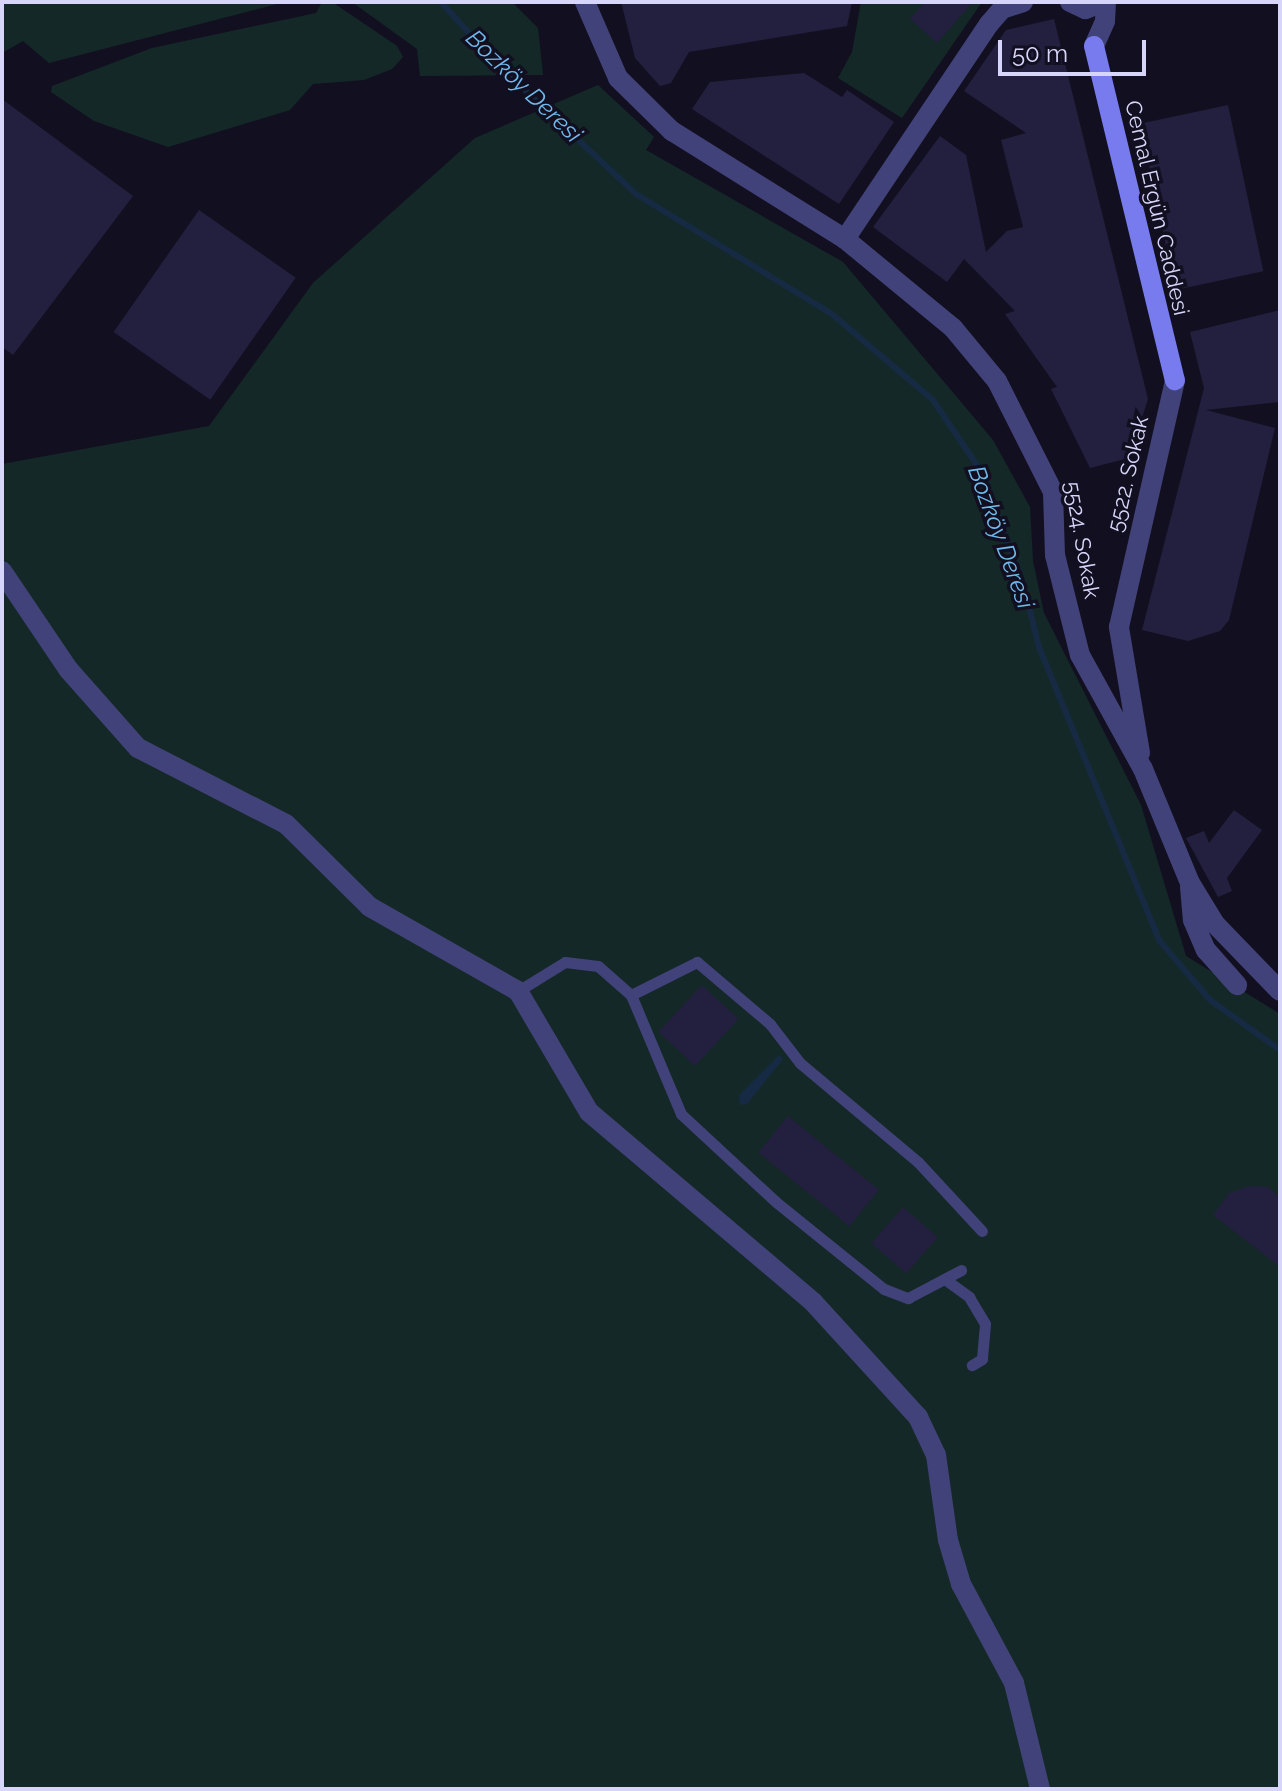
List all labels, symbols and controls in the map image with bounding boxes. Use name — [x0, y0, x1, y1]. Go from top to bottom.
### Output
water label: Bozköy Deresi — [460, 23, 588, 149]
scale bar — [1002, 24, 1150, 74]
text: 50 m — [1012, 39, 1068, 68]
street label: Cemal Ergün Caddesi — [1119, 98, 1195, 318]
street label: 5522. Sokak — [1102, 413, 1154, 535]
water label: Bozköy Deresi — [962, 461, 1040, 613]
street label: 5524. Sokak — [1059, 479, 1105, 601]

